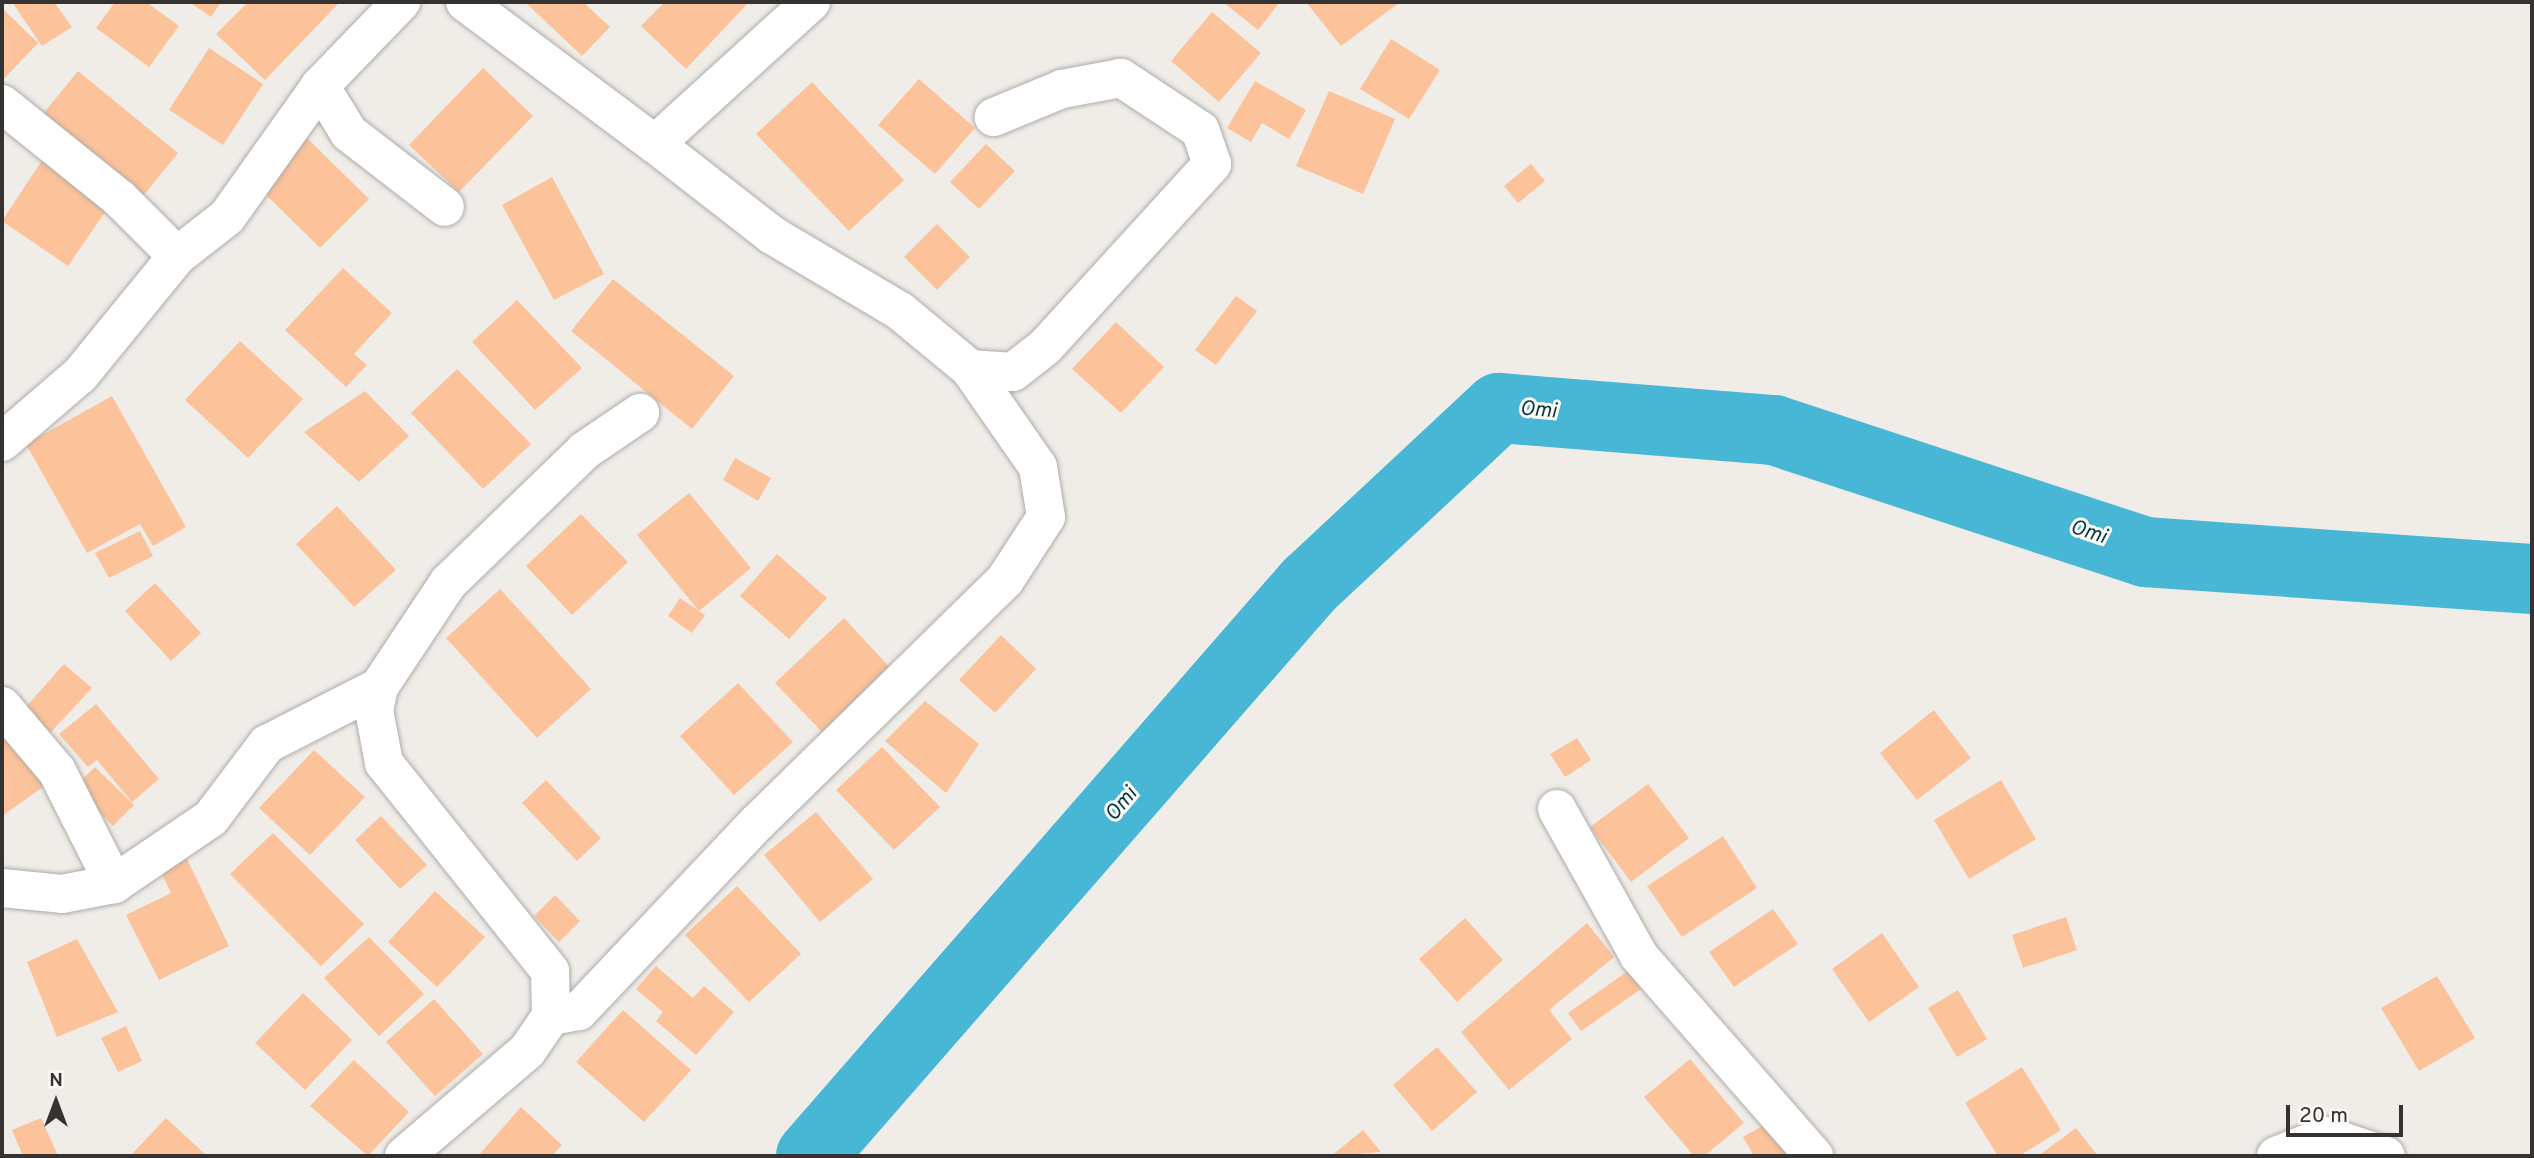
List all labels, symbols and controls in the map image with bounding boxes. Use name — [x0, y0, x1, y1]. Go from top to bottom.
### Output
water label: Omi — [1519, 397, 1557, 425]
water label: Omi — [2067, 515, 2109, 551]
water label: Omi — [1101, 783, 1143, 827]
north arrow — [21, 1067, 91, 1137]
text: N — [49, 1069, 63, 1093]
scale bar — [2289, 1092, 2406, 1136]
text: 20 m — [2299, 1103, 2348, 1130]

